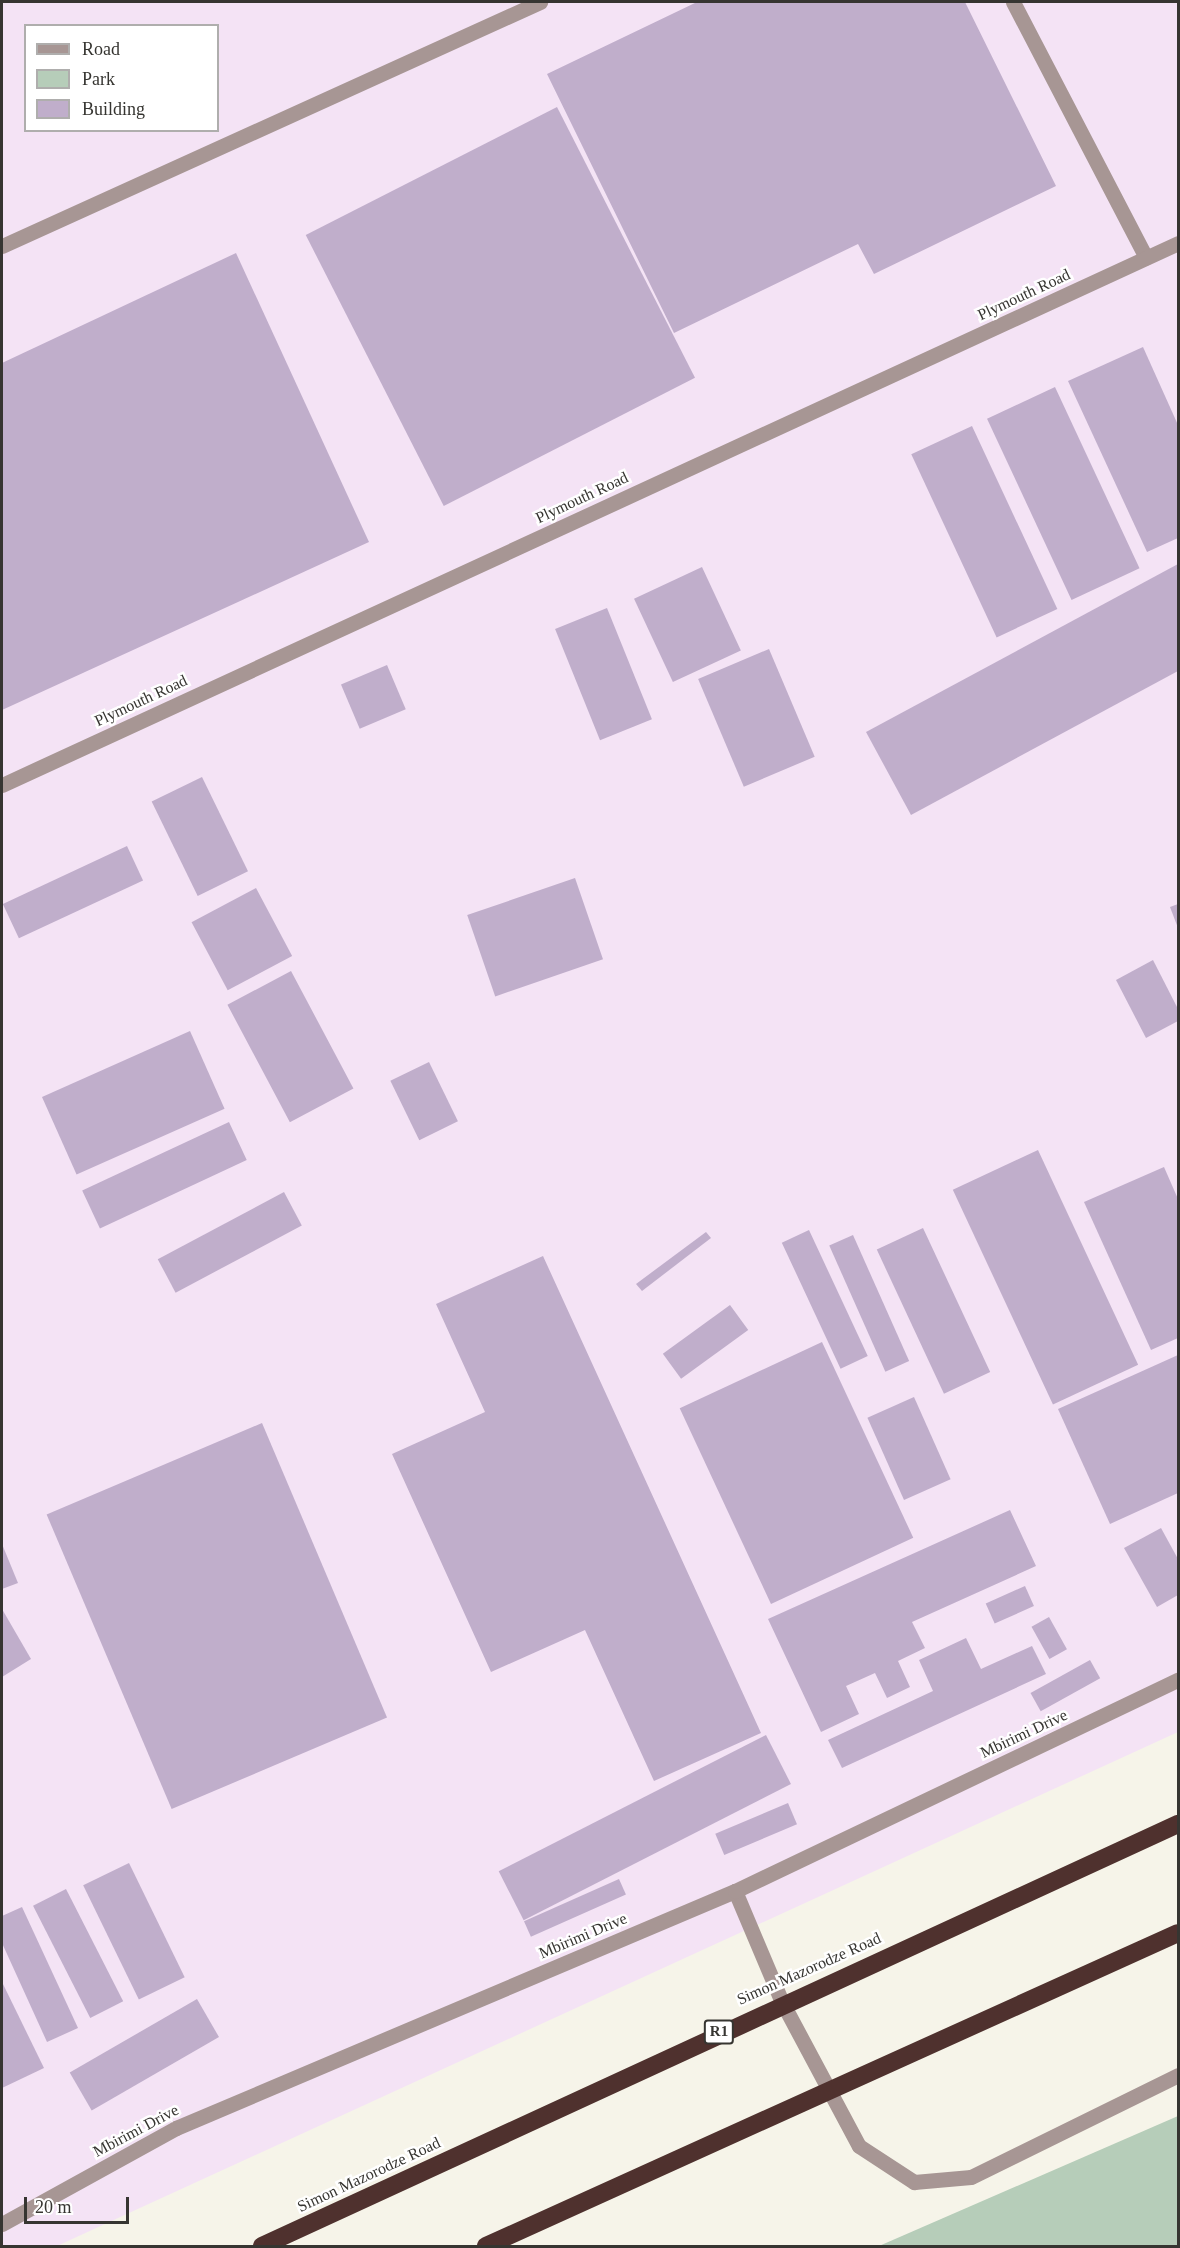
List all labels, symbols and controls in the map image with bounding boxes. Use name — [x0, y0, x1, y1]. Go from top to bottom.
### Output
legend — [24, 24, 219, 132]
text: Road — [82, 39, 120, 59]
text: Park — [82, 69, 115, 89]
text: Building — [82, 99, 145, 119]
street label: Plymouth Road — [975, 265, 1073, 325]
street label: Plymouth Road — [533, 468, 631, 528]
street label: Plymouth Road — [92, 671, 190, 731]
street label: Mbirimi Drive — [977, 1705, 1071, 1763]
street label: Mbirimi Drive — [536, 1909, 630, 1963]
street label: Simon Mazorodze Road — [734, 1929, 884, 2009]
road number: R1 — [702, 2020, 736, 2044]
street label: Mbirimi Drive — [90, 2101, 182, 2161]
street label: Simon Mazorodze Road — [294, 2133, 444, 2217]
scale bar — [27, 2185, 132, 2223]
text: 20 m — [35, 2197, 72, 2217]

